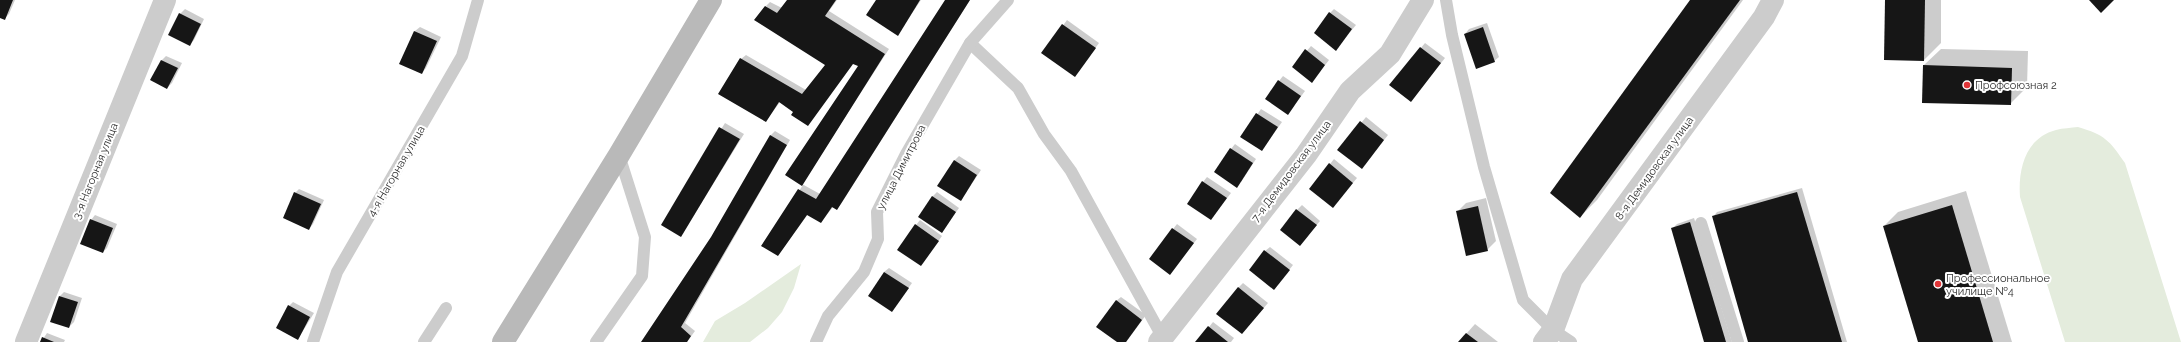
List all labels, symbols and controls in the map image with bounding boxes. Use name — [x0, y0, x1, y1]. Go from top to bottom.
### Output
place label: Профсоюзная 2 — [1975, 79, 2057, 92]
marker: Профсоюзная 2 — [1962, 80, 1972, 90]
street label: 8-я Демидовская улица — [1613, 114, 1696, 222]
street label: 7-я Демидовская улица — [1249, 118, 1334, 225]
street label: 3-я Нагорная улица — [70, 121, 121, 221]
street label: улица Димитрова — [874, 123, 928, 212]
street label: 4-я Нагорная улица — [365, 124, 428, 219]
place label: Профессиональное училище №4 — [1946, 272, 2050, 298]
marker: Профессиональное училище №4 — [1933, 279, 1943, 289]

